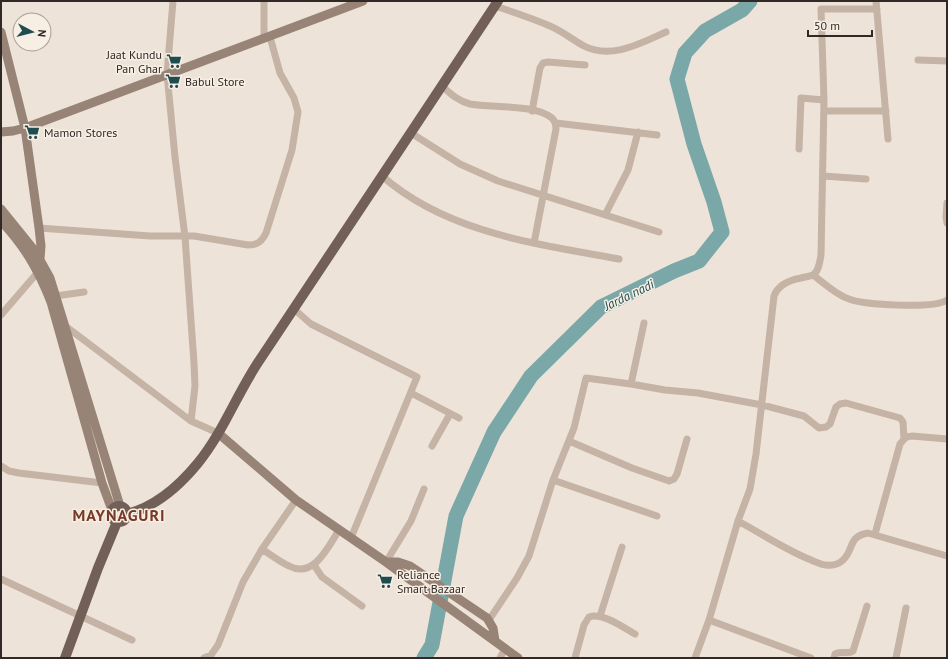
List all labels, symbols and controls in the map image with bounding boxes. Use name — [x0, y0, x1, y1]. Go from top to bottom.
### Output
north arrow — [12, 12, 52, 52]
scale bar — [808, 12, 872, 38]
text: 50 m — [814, 18, 840, 33]
text: N — [35, 29, 49, 38]
place label: Jaat Kundu Pan Ghar — [105, 47, 162, 76]
supermarket icon: Jaat Kundu Pan Ghar — [165, 52, 183, 70]
supermarket icon: Babul Store — [164, 72, 182, 90]
place label: Babul Store — [185, 74, 245, 89]
supermarket icon: Mamon Stores — [23, 123, 41, 141]
place label: Mamon Stores — [44, 125, 117, 140]
water label: Jarda nadi — [600, 275, 657, 315]
district label: MAYNAGURI — [72, 505, 166, 525]
place label: Reliance Smart Bazaar — [397, 567, 465, 596]
supermarket icon: Reliance Smart Bazaar — [376, 572, 394, 590]

